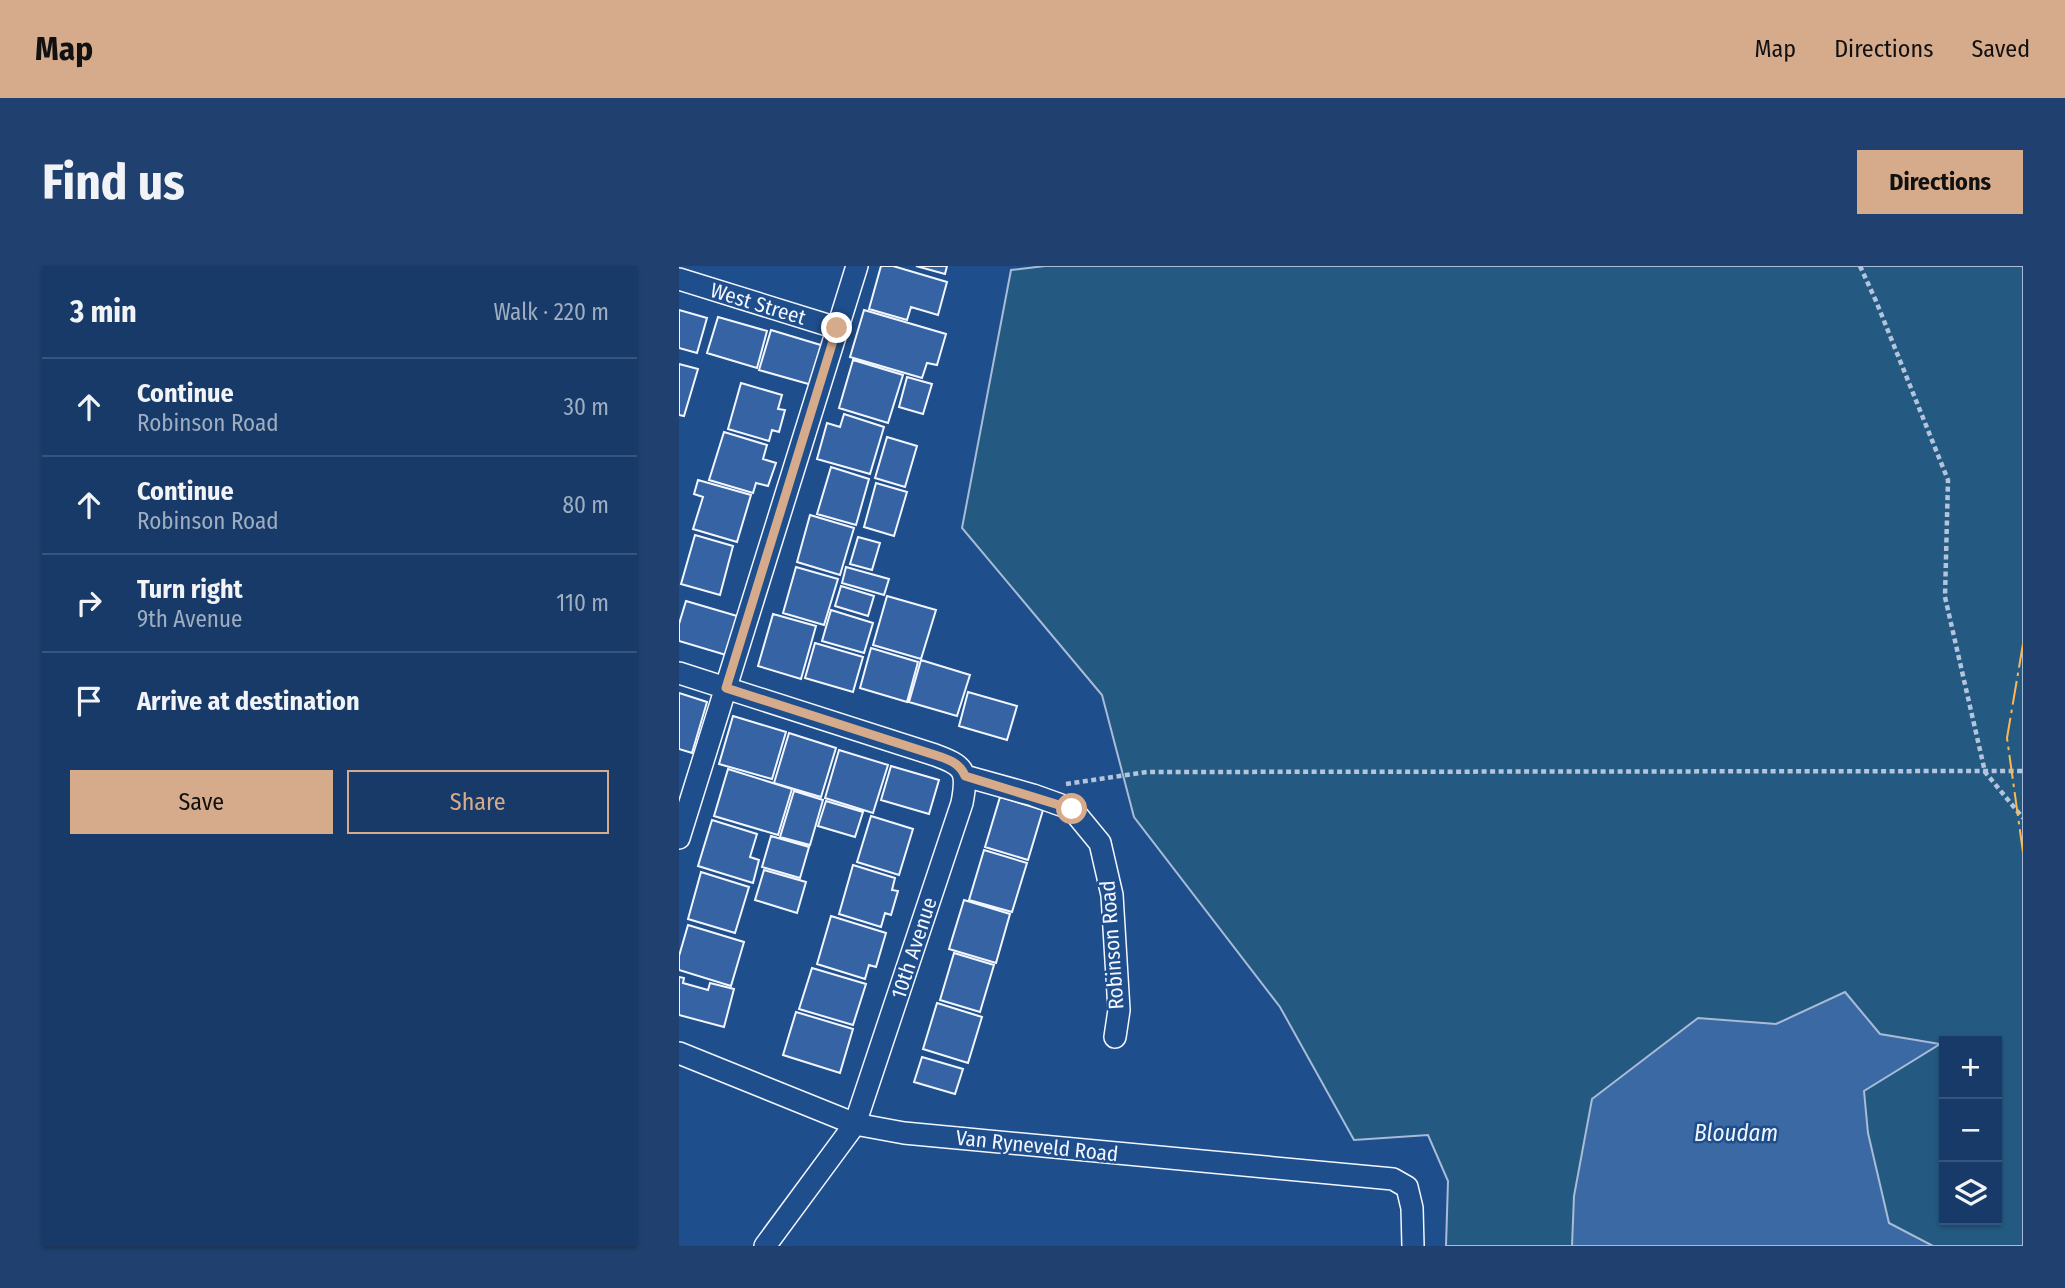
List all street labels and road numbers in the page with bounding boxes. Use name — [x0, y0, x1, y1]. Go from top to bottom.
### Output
street label: West Street — [707, 277, 809, 331]
street label: Robinson Road — [1095, 880, 1129, 1010]
street label: 10th Avenue — [885, 894, 943, 1002]
street label: Van Ryneveld Road — [955, 1125, 1119, 1167]

